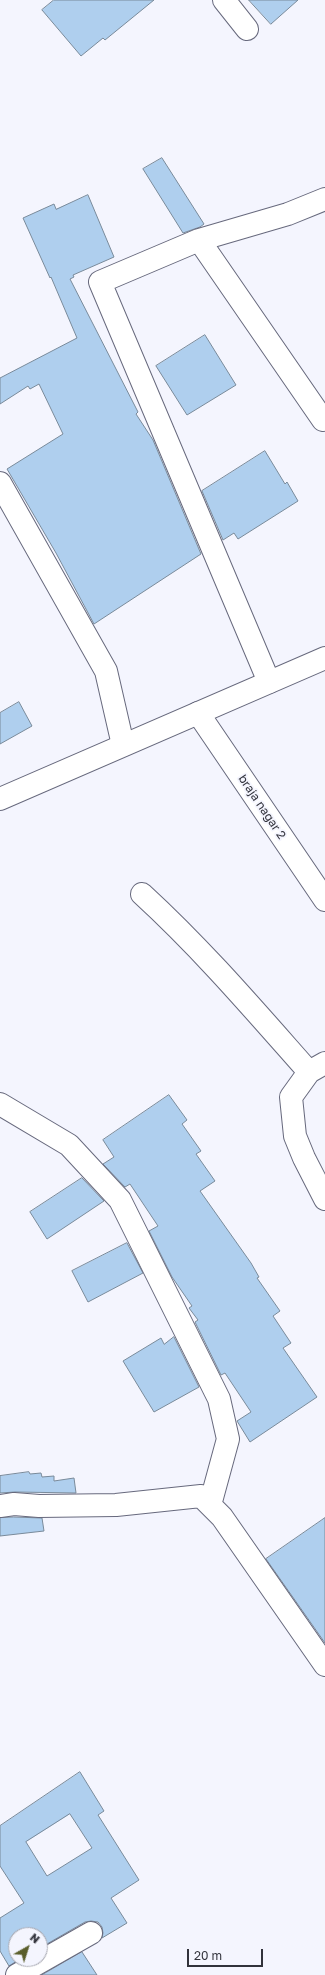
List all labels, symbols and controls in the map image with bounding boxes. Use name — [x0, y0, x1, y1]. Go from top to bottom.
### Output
street label: braja nagar 2 — [235, 772, 289, 842]
north arrow — [8, 1927, 48, 1967]
text: N — [28, 1930, 43, 1946]
scale bar — [189, 1941, 265, 1967]
text: 20 m — [194, 1948, 222, 1963]

